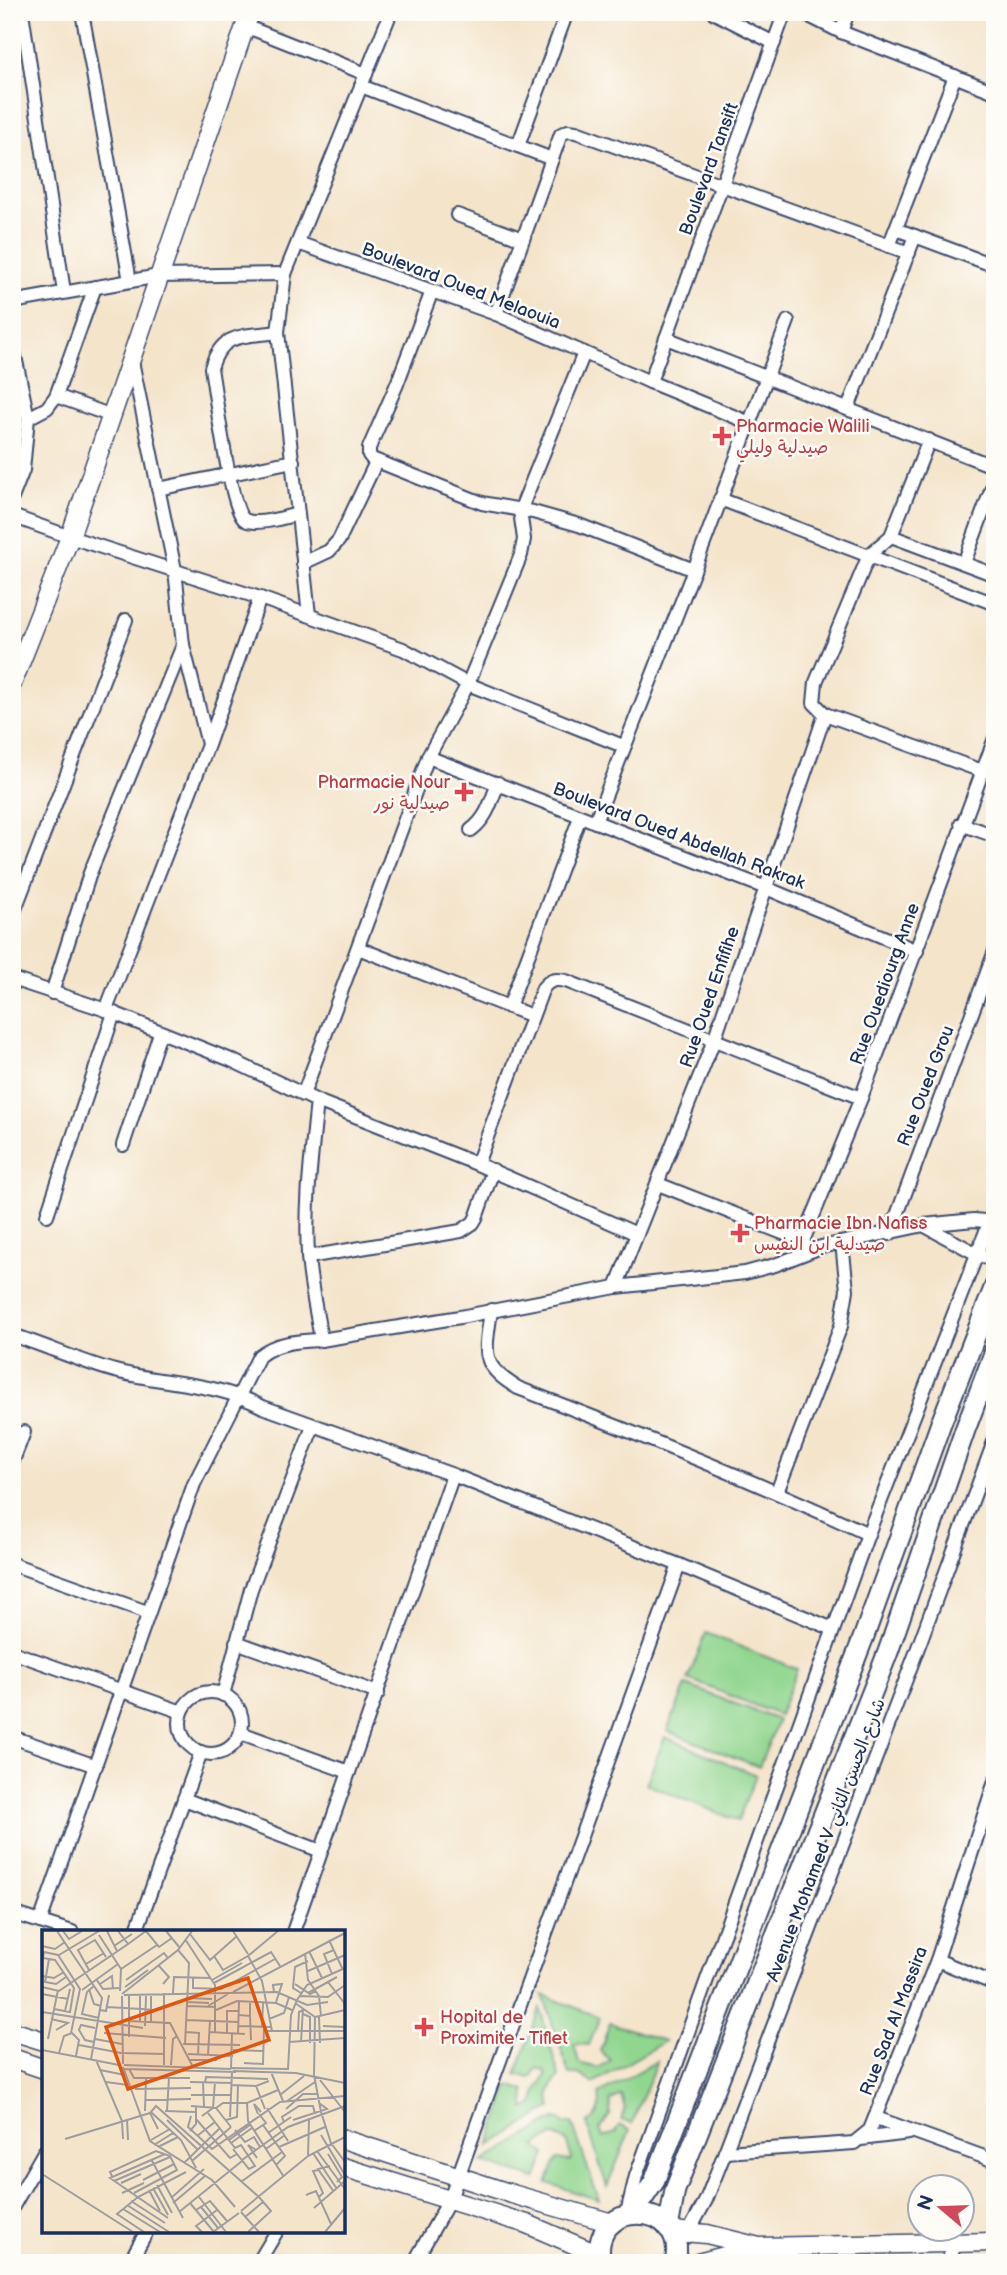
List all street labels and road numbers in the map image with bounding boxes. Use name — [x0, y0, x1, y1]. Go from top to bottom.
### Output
street label: Boulevard Tansift — [675, 99, 743, 238]
street label: Boulevard Oued Melaouia — [359, 238, 563, 334]
street label: Boulevard Oued Abdellah Rakrak — [550, 778, 808, 894]
street label: Rue Ouediourg Anne — [846, 900, 924, 1068]
street label: Rue Oued Enfifihe — [676, 923, 744, 1070]
street label: Rue Oued Grou — [893, 1023, 959, 1149]
street label: Avenue Mohamed V شارع الحسن الثاني — [762, 1695, 894, 1986]
street label: Rue Sad Al Massira — [856, 1943, 932, 2099]

